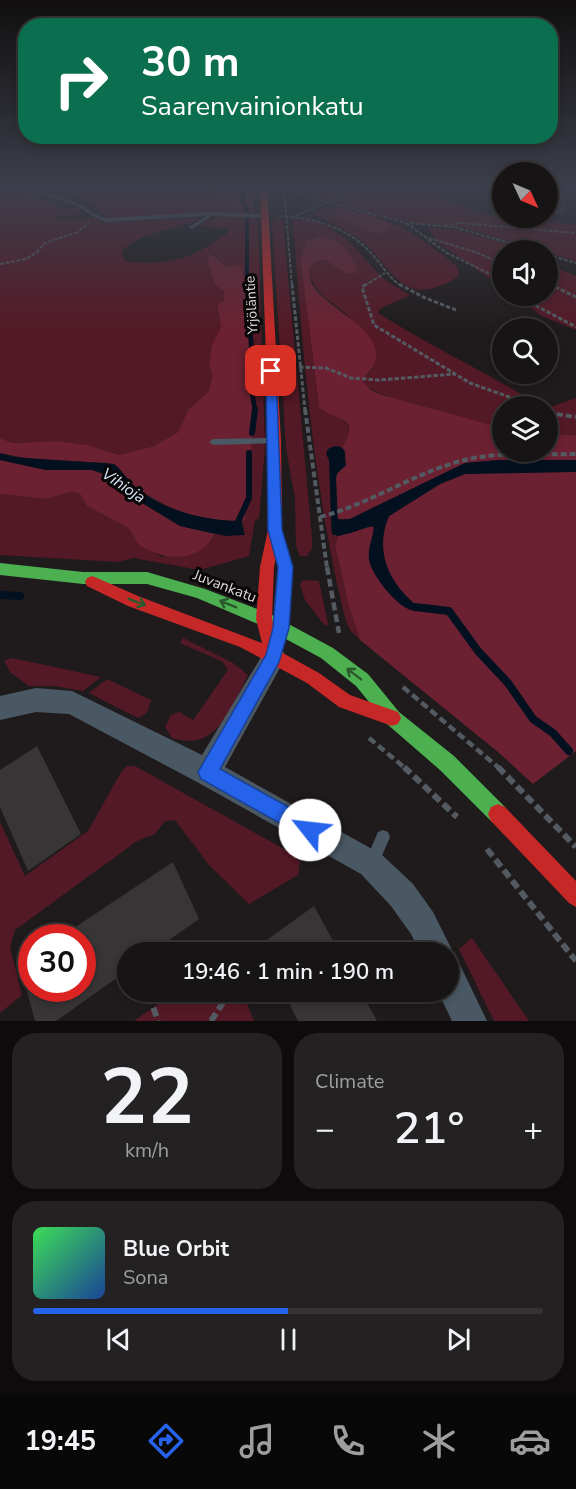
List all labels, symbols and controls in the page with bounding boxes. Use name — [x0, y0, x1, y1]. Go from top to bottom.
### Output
text: 30 m — [141, 34, 240, 91]
icon: right — [42, 42, 120, 120]
text: Saarenvainionkatu — [141, 88, 364, 125]
north arrow — [492, 162, 558, 228]
map controls — [492, 162, 558, 462]
button: sound — [492, 240, 558, 306]
street label: Yrjöläntie — [240, 275, 263, 336]
button: search — [492, 318, 558, 384]
pin — [245, 345, 296, 396]
icon: arrive — [254, 354, 287, 387]
button: layers — [492, 396, 558, 462]
water label: Vihioja — [97, 463, 150, 509]
street label: Juvankatu — [189, 564, 260, 607]
one-way arrow — [127, 597, 145, 608]
one-way arrow — [219, 598, 237, 609]
one-way arrow — [347, 668, 363, 681]
position arrow — [278, 798, 342, 862]
speed limit sign: 30 — [18, 924, 96, 1002]
text: 19:46 · 1 min · 190 m — [182, 957, 394, 987]
text: 22 — [100, 1044, 194, 1151]
text: Climate — [315, 1068, 384, 1095]
text: 21° — [394, 1098, 464, 1159]
text: − — [315, 1107, 335, 1152]
text: + — [523, 1107, 543, 1152]
text: km/h — [125, 1137, 169, 1164]
text: Blue Orbit — [123, 1234, 229, 1264]
text: Sona — [123, 1264, 168, 1291]
icon: previous — [102, 1323, 135, 1356]
icon: pause — [272, 1323, 305, 1356]
icon: next — [442, 1323, 475, 1356]
icon: directions — [145, 1420, 187, 1462]
icon: music — [236, 1420, 278, 1462]
icon: phone — [327, 1420, 369, 1462]
icon: climate — [418, 1420, 460, 1462]
icon: car — [509, 1420, 551, 1462]
text: 19:45 — [25, 1423, 96, 1460]

